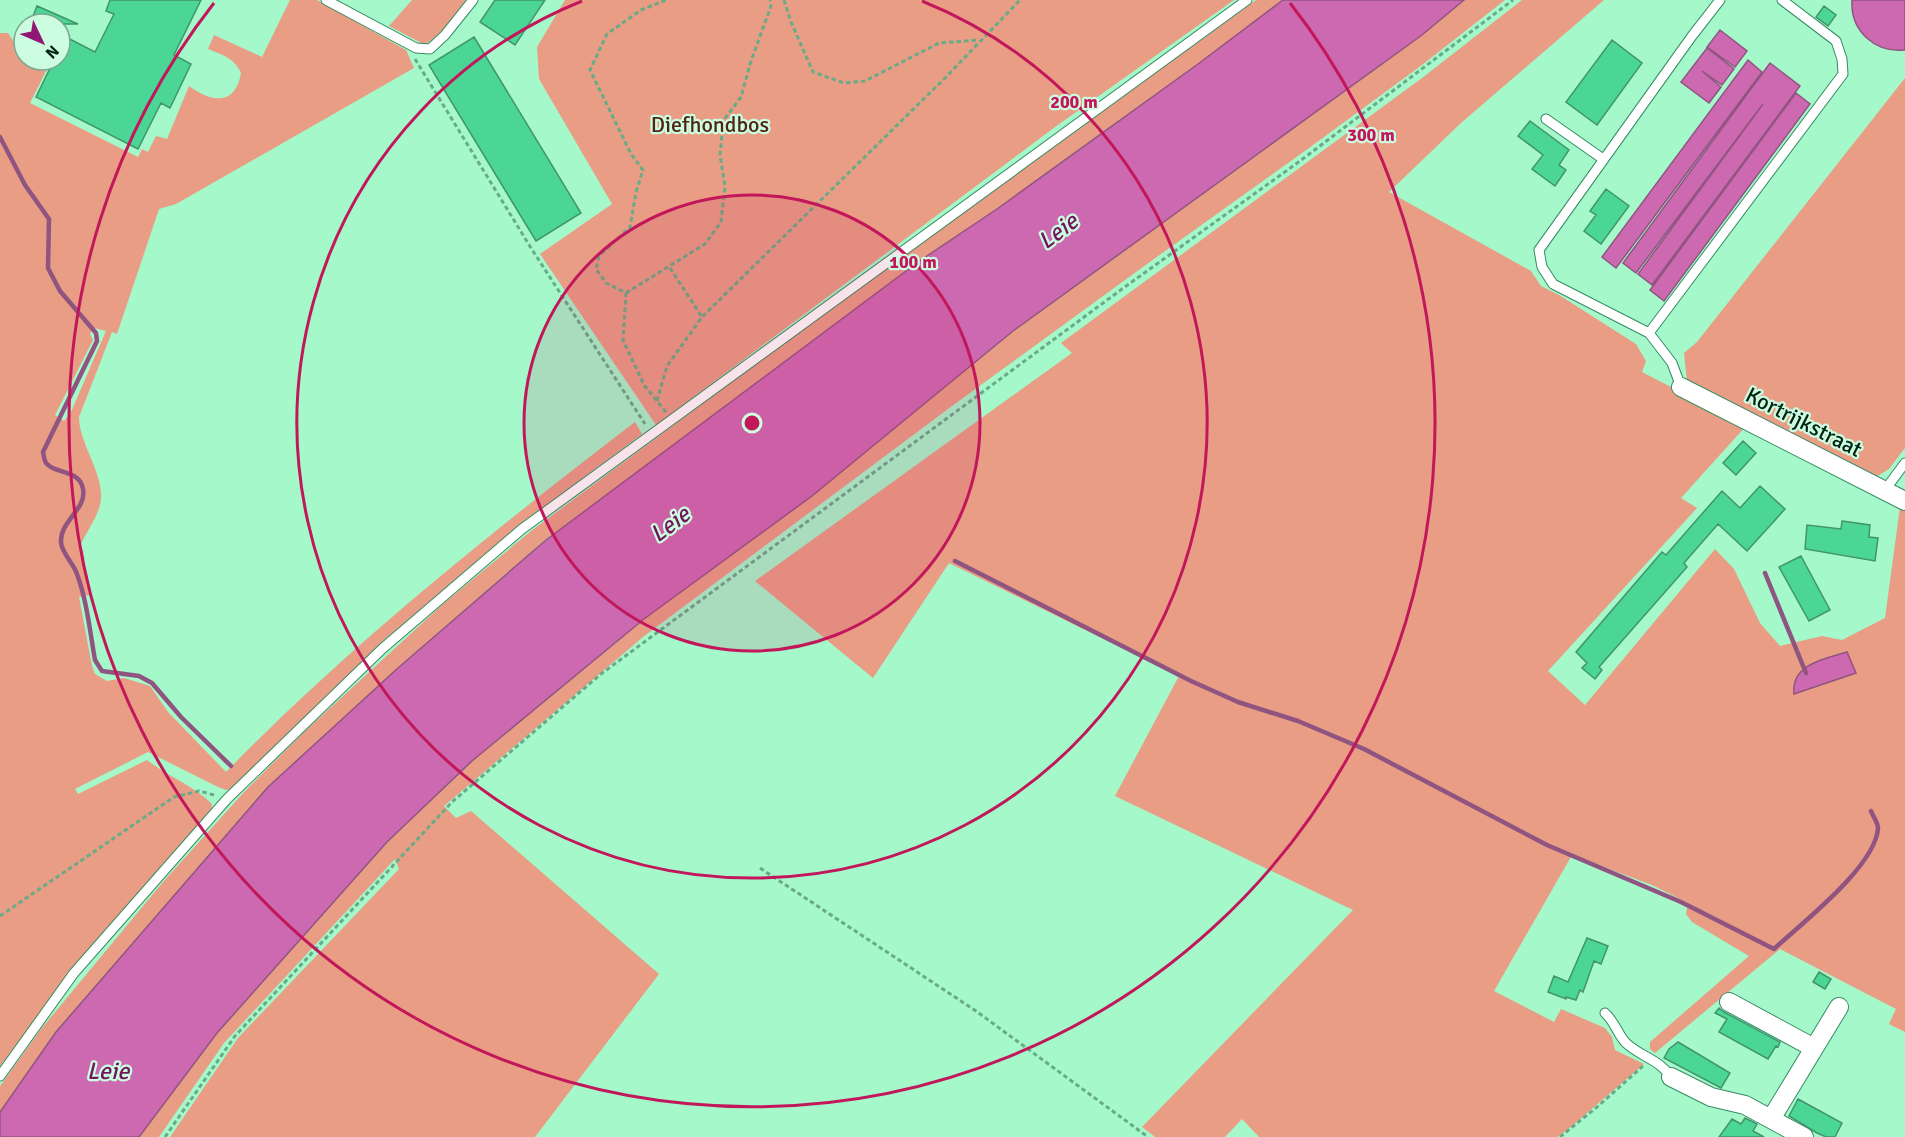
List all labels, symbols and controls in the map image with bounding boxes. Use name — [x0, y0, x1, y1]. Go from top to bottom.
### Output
north arrow — [12, 12, 72, 72]
text: N — [41, 41, 63, 63]
text: 200 m — [1050, 91, 1098, 113]
park label: Diefhondbos — [651, 111, 769, 138]
text: 300 m — [1347, 124, 1395, 146]
water label: Leie — [1032, 206, 1085, 256]
text: 100 m — [889, 251, 937, 273]
street label: Kortrijkstraat — [1741, 381, 1867, 463]
centre of rings — [742, 413, 762, 433]
water label: Leie — [644, 499, 697, 549]
water label: Leie — [87, 1056, 130, 1086]

